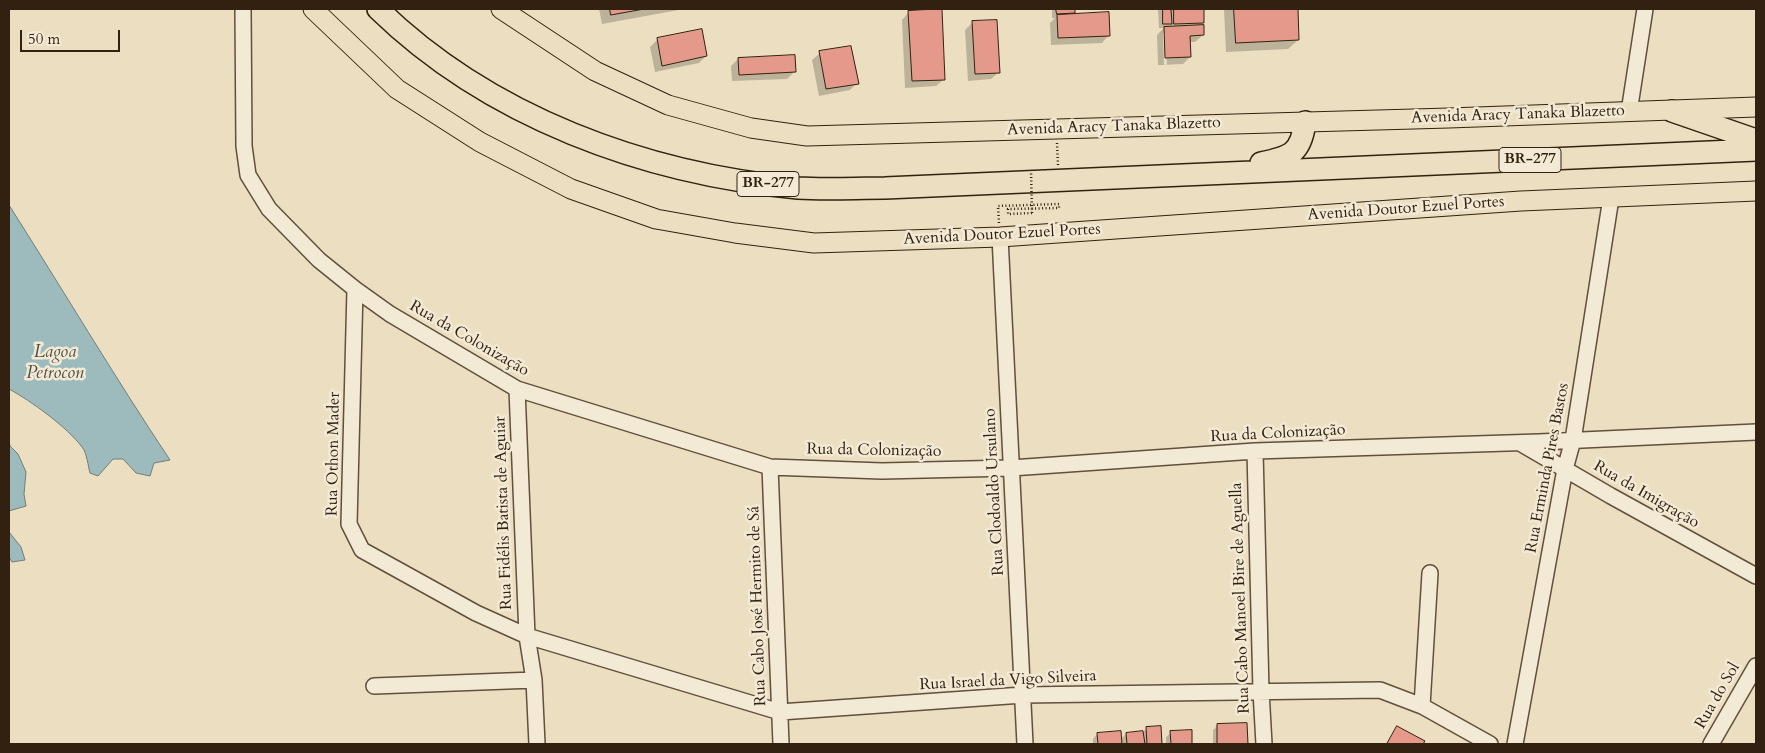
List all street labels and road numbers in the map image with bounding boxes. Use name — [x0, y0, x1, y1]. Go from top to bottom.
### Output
street label: Avenida Aracy Tanaka Blazetto — [1411, 102, 1625, 128]
street label: Avenida Aracy Tanaka Blazetto — [1007, 114, 1221, 140]
road number: BR-277 — [1499, 148, 1561, 172]
road number: BR-277 — [737, 172, 799, 196]
street label: Avenida Doutor Ezuel Portes — [1307, 193, 1505, 225]
street label: Avenida Doutor Ezuel Portes — [903, 220, 1101, 250]
street label: Rua da Colonização — [406, 297, 532, 381]
street label: Rua Erminda Pires Bastos — [1522, 381, 1574, 555]
street label: Rua Othon Mader — [323, 392, 345, 516]
street label: Rua Clodoaldo Ursulano — [981, 408, 1009, 576]
street label: Rua Fidélis Batista de Aguiar — [491, 416, 517, 610]
street label: Rua da Colonização — [1210, 421, 1346, 447]
street label: Rua da Colonização — [806, 440, 942, 462]
street label: Rua da Imigração — [1590, 457, 1702, 533]
street label: Rua Cabo Manoel Bire de Aguella — [1227, 482, 1255, 714]
street label: Rua Cabo José Hermito de Sá — [745, 506, 771, 706]
street label: Rua do Sol — [1691, 659, 1745, 733]
street label: Rua Israel da Vigo Silveira — [919, 667, 1097, 695]

